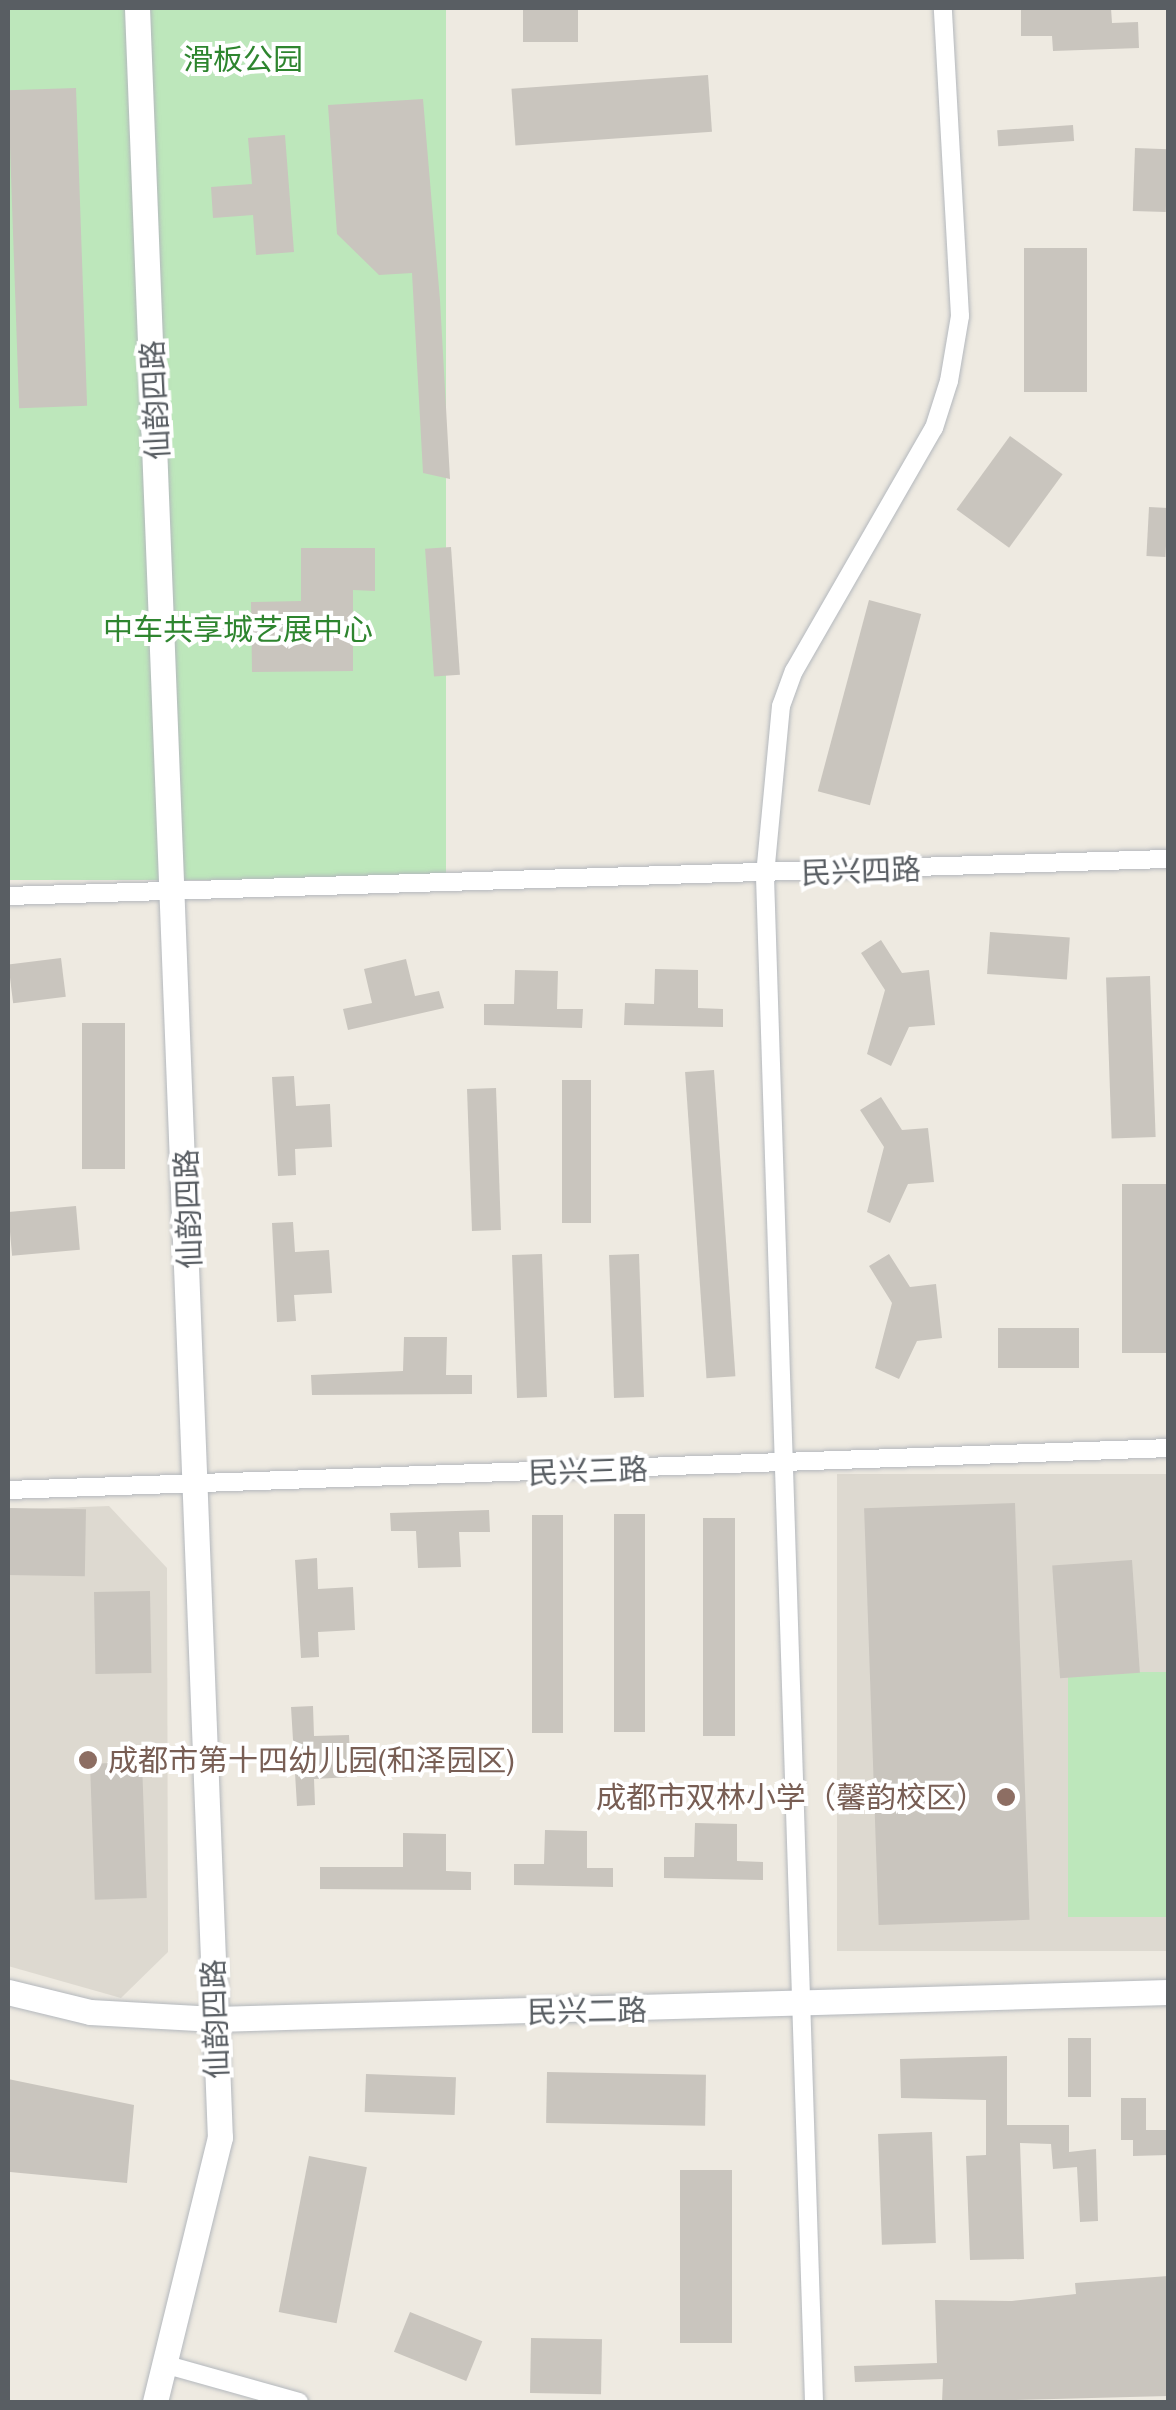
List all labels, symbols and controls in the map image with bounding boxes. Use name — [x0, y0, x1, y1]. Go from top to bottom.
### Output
park label: 滑板公园 — [183, 41, 303, 77]
street label: 仙韵四路 — [134, 339, 176, 461]
park label: 中车共享城艺展中心 — [103, 611, 373, 647]
street label: 民兴四路 — [800, 851, 922, 891]
street label: 仙韵四路 — [168, 1148, 208, 1270]
street label: 民兴三路 — [527, 1451, 649, 1491]
place label: 成都市第十四幼儿园(和泽园区) — [108, 1742, 514, 1778]
marker: 成都市第十四幼儿园(和泽园区) — [77, 1749, 99, 1771]
place label: 成都市双林小学（馨韵校区） — [596, 1779, 986, 1815]
marker: 成都市双林小学（馨韵校区） — [995, 1786, 1017, 1808]
street label: 仙韵四路 — [195, 1958, 235, 2080]
street label: 民兴二路 — [527, 1992, 647, 2030]

